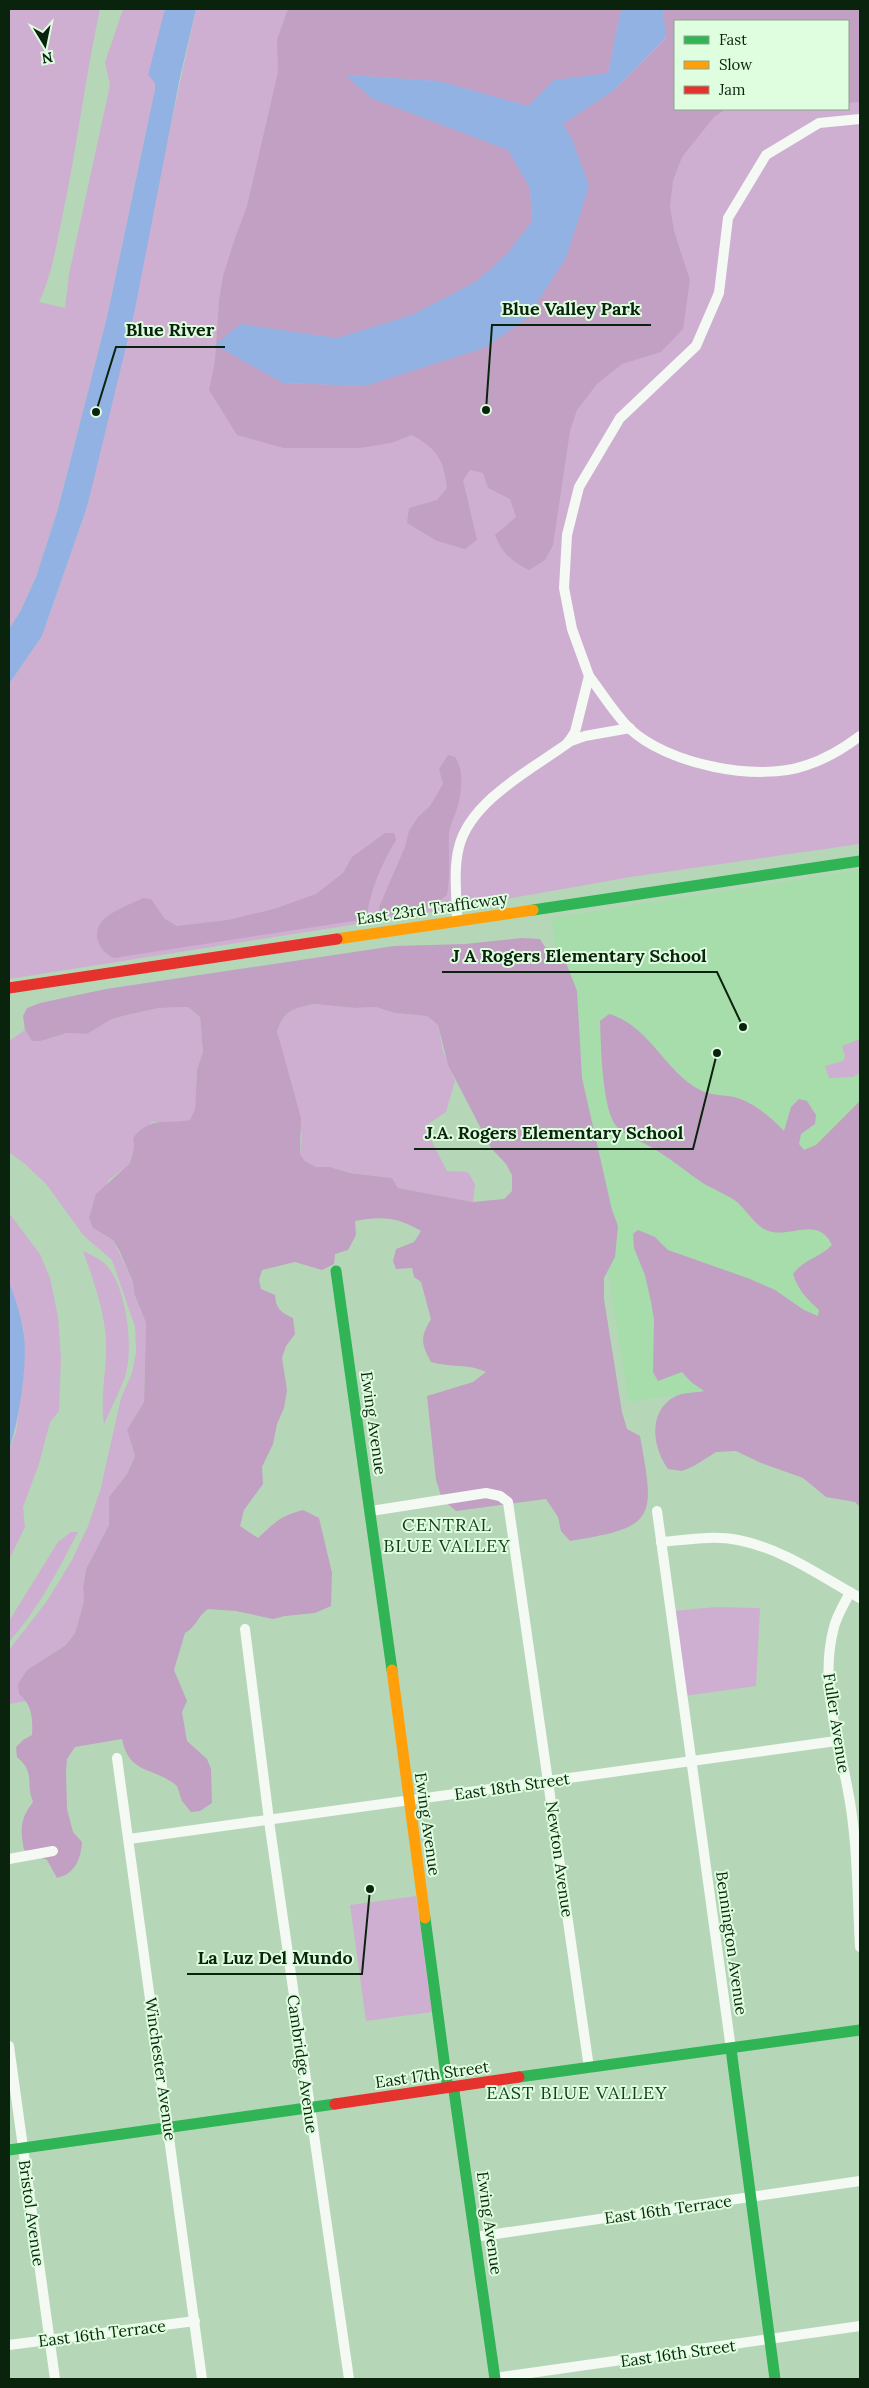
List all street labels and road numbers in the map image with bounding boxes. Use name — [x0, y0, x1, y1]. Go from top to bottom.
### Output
street label: East 23rd Trafficway — [355, 887, 509, 928]
street label: Ewing Avenue — [357, 1370, 391, 1476]
street label: Fuller Avenue — [819, 1672, 855, 1775]
street label: East 18th Street — [453, 1768, 572, 1804]
street label: Ewing Avenue — [411, 1771, 445, 1877]
street label: Newton Avenue — [542, 1800, 578, 1919]
street label: Bennington Avenue — [712, 1870, 752, 2016]
street label: Cambridge Avenue — [283, 1993, 323, 2135]
street label: Winchester Avenue — [141, 1996, 181, 2142]
street label: East 17th Street — [374, 2056, 491, 2092]
street label: Bristol Avenue — [15, 2159, 49, 2268]
street label: Ewing Avenue — [473, 2170, 507, 2276]
street label: East 16th Terrace — [603, 2190, 733, 2228]
street label: East 16th Terrace — [37, 2315, 167, 2351]
street label: East 16th Street — [619, 2335, 738, 2371]

